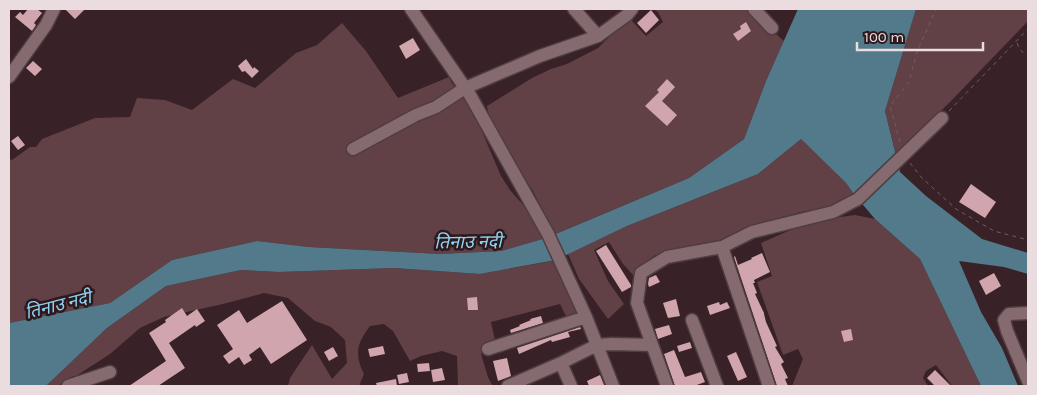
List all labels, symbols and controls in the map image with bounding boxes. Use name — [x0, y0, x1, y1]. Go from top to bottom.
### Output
scale bar — [857, 20, 983, 52]
text: 100 m — [864, 28, 904, 46]
water label: तिनाउ नदी — [434, 230, 505, 254]
water label: तिनाउ नदी — [23, 285, 97, 324]

